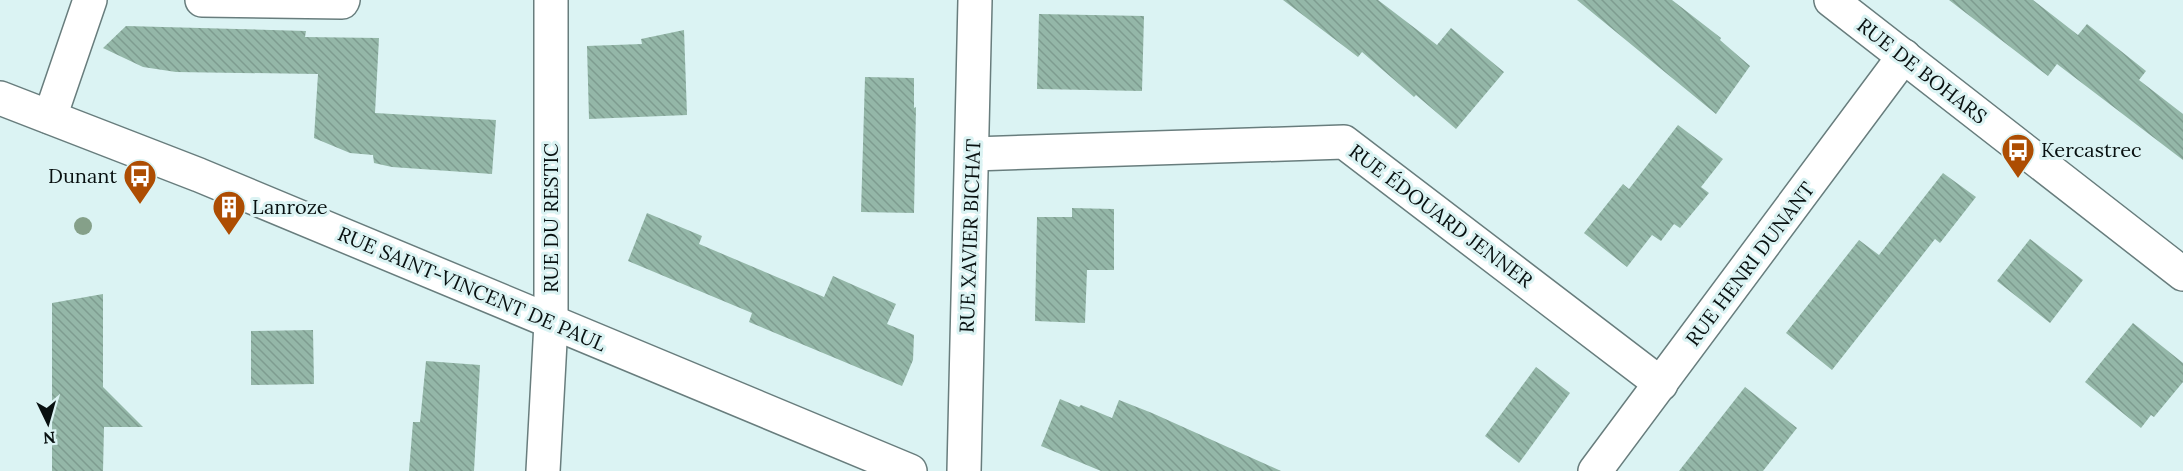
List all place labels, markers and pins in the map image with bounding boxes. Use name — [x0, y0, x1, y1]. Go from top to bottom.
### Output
bus stop icon: Kercastrec — [2000, 132, 2036, 179]
place label: Kercastrec — [2041, 137, 2142, 162]
bus stop icon: Dunant — [122, 158, 158, 205]
place label: Dunant — [48, 163, 117, 188]
building icon: Lanroze — [211, 189, 247, 236]
place label: Lanroze — [252, 194, 328, 219]

